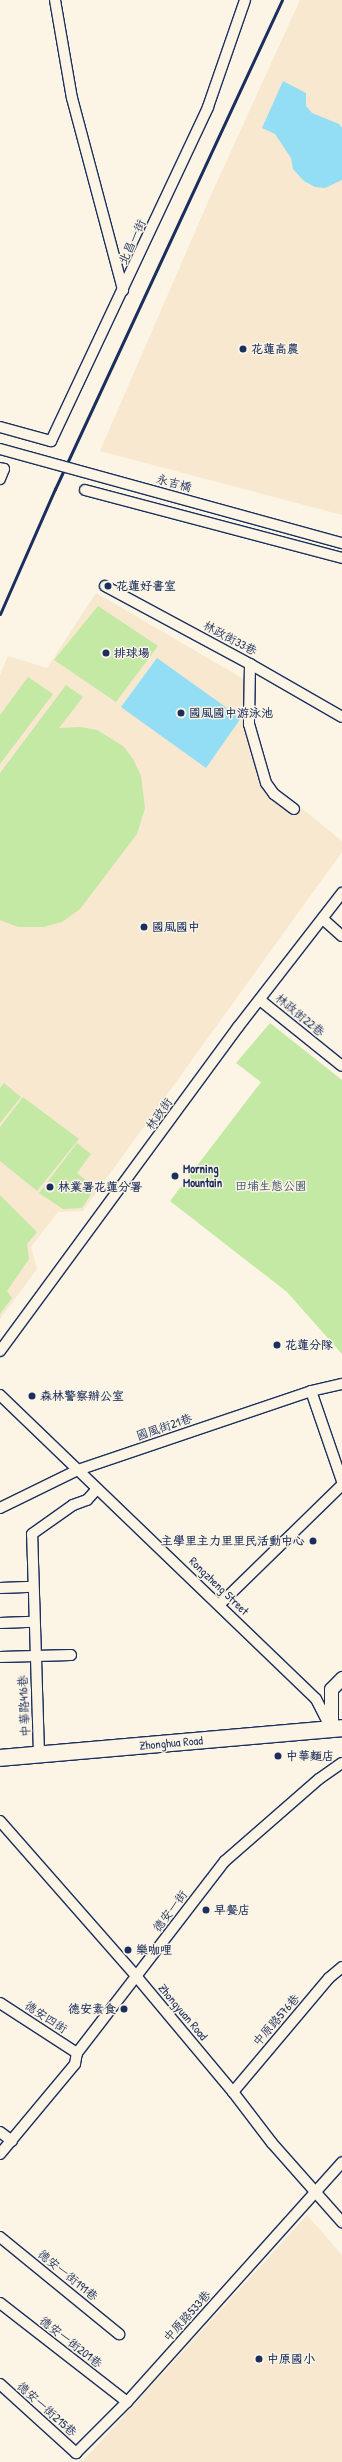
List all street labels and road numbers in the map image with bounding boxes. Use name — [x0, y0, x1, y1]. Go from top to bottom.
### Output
street label: 北昌一街 — [115, 217, 149, 267]
street label: 永吉橋 — [155, 471, 193, 495]
street label: 林政街33巷 — [201, 618, 259, 658]
street label: 林政街22巷 — [272, 991, 328, 1039]
street label: 林政街 — [143, 1095, 175, 1133]
street label: 國風街21巷 — [134, 1411, 194, 1443]
street label: Rongzheng Street — [186, 1554, 252, 1618]
street label: 中華路416巷 — [15, 1675, 33, 1737]
street label: Zhonghua Road — [139, 1733, 203, 1753]
street label: 德安一街 — [150, 1887, 190, 1935]
street label: Zhongyuan Road — [155, 1981, 211, 2043]
street label: 中原路576巷 — [250, 1991, 302, 2049]
street label: 德安四街 — [22, 1998, 70, 2036]
street label: 德安一街191巷 — [35, 2246, 101, 2304]
street label: 中原路533巷 — [160, 2287, 214, 2345]
street label: 德安一街201巷 — [37, 2313, 105, 2371]
street label: 德安一街215巷 — [14, 2379, 80, 2439]

